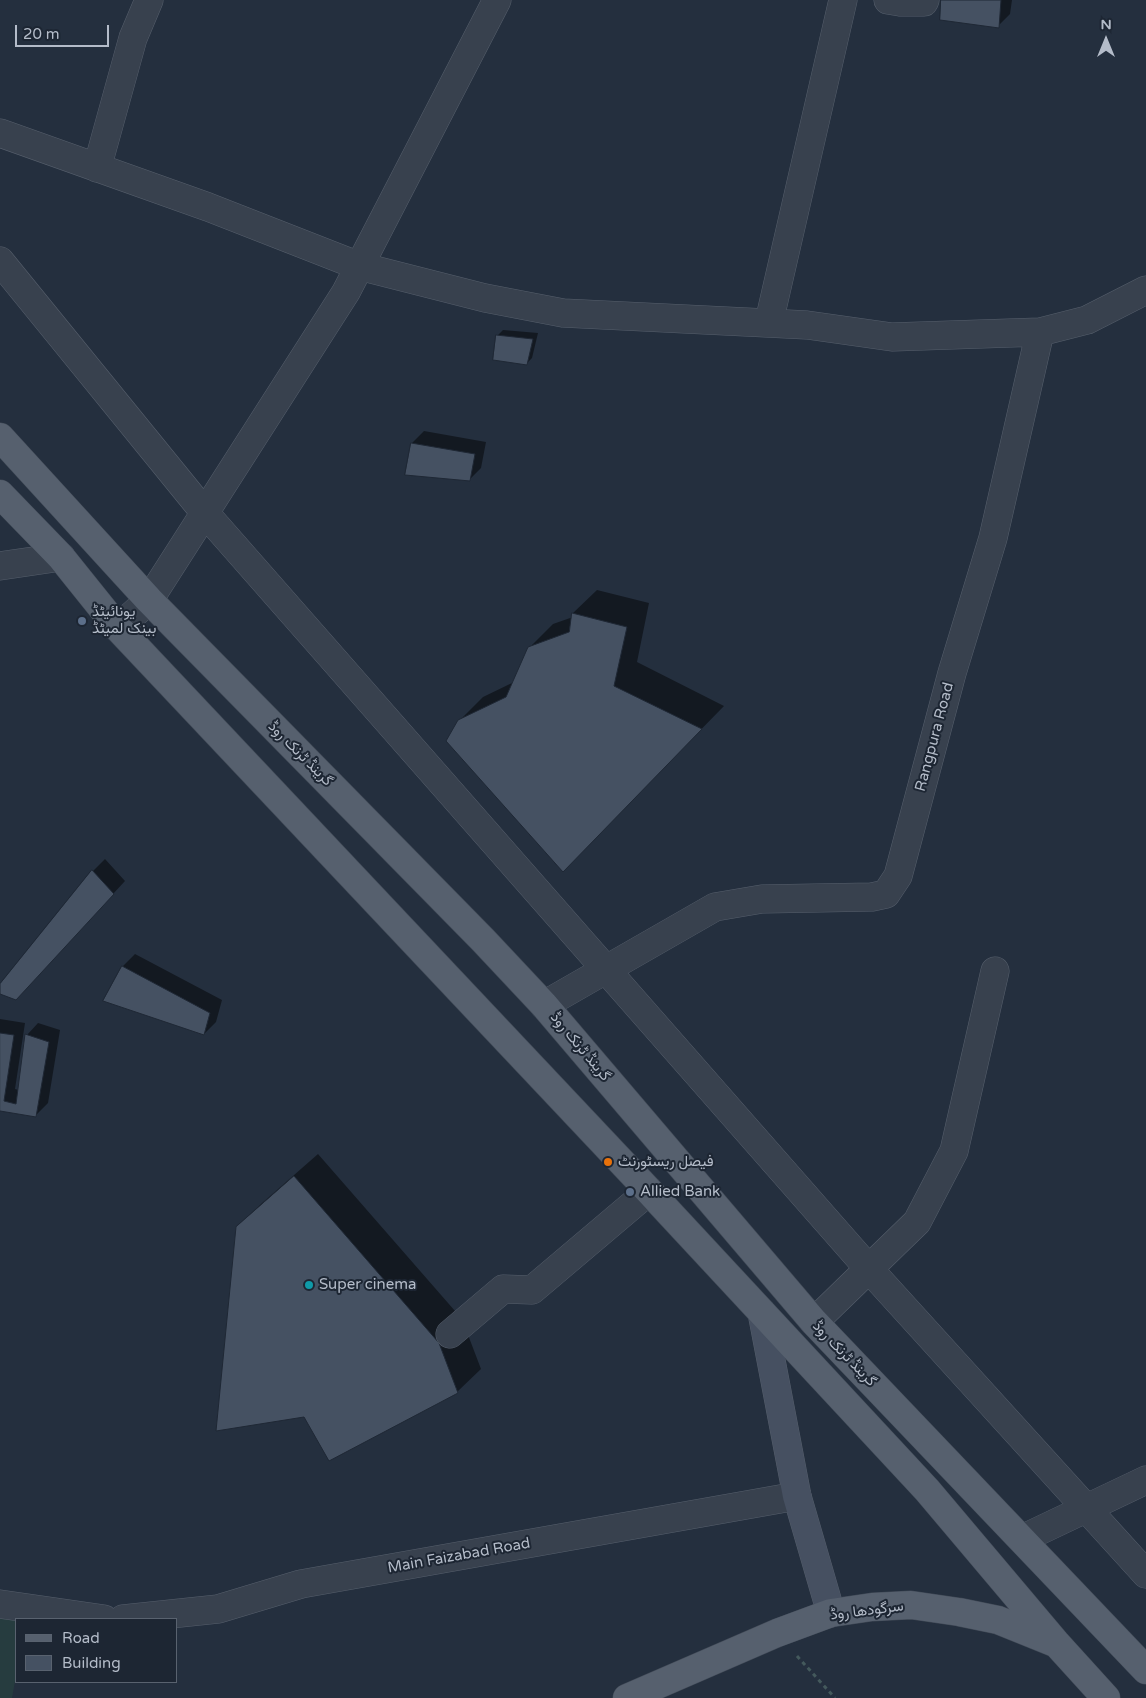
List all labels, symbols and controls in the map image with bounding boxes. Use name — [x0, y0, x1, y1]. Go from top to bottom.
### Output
scale bar — [18, 15, 111, 47]
north arrow — [1081, 15, 1131, 65]
text: N — [1100, 16, 1112, 33]
text: 20 m — [23, 25, 60, 43]
place label: یونائیٹڈ بینک لمیٹڈ — [92, 603, 156, 638]
marker: یونائیٹڈ بینک لمیٹڈ — [76, 615, 88, 627]
street label: Rangpura Road — [912, 681, 958, 793]
street label: گرینڈ ٹرنک روڈ — [264, 718, 336, 790]
street label: گرینڈ ٹرنک روڈ — [546, 1009, 614, 1085]
place label: فیصل ریسٹورنٹ — [618, 1153, 714, 1171]
marker: فیصل ریسٹورنٹ — [602, 1156, 614, 1168]
place label: Allied Bank — [640, 1183, 720, 1201]
marker: Allied Bank — [624, 1186, 636, 1198]
place label: Super cinema — [319, 1276, 416, 1294]
marker: Super cinema — [303, 1279, 315, 1291]
street label: گرینڈ ٹرنک روڈ — [808, 1317, 880, 1391]
street label: Main Faizabad Road — [386, 1535, 532, 1577]
street label: سرگودھا روڈ — [829, 1598, 905, 1624]
legend — [15, 1618, 178, 1683]
text: Road — [62, 1629, 100, 1647]
text: Building — [62, 1654, 121, 1672]

